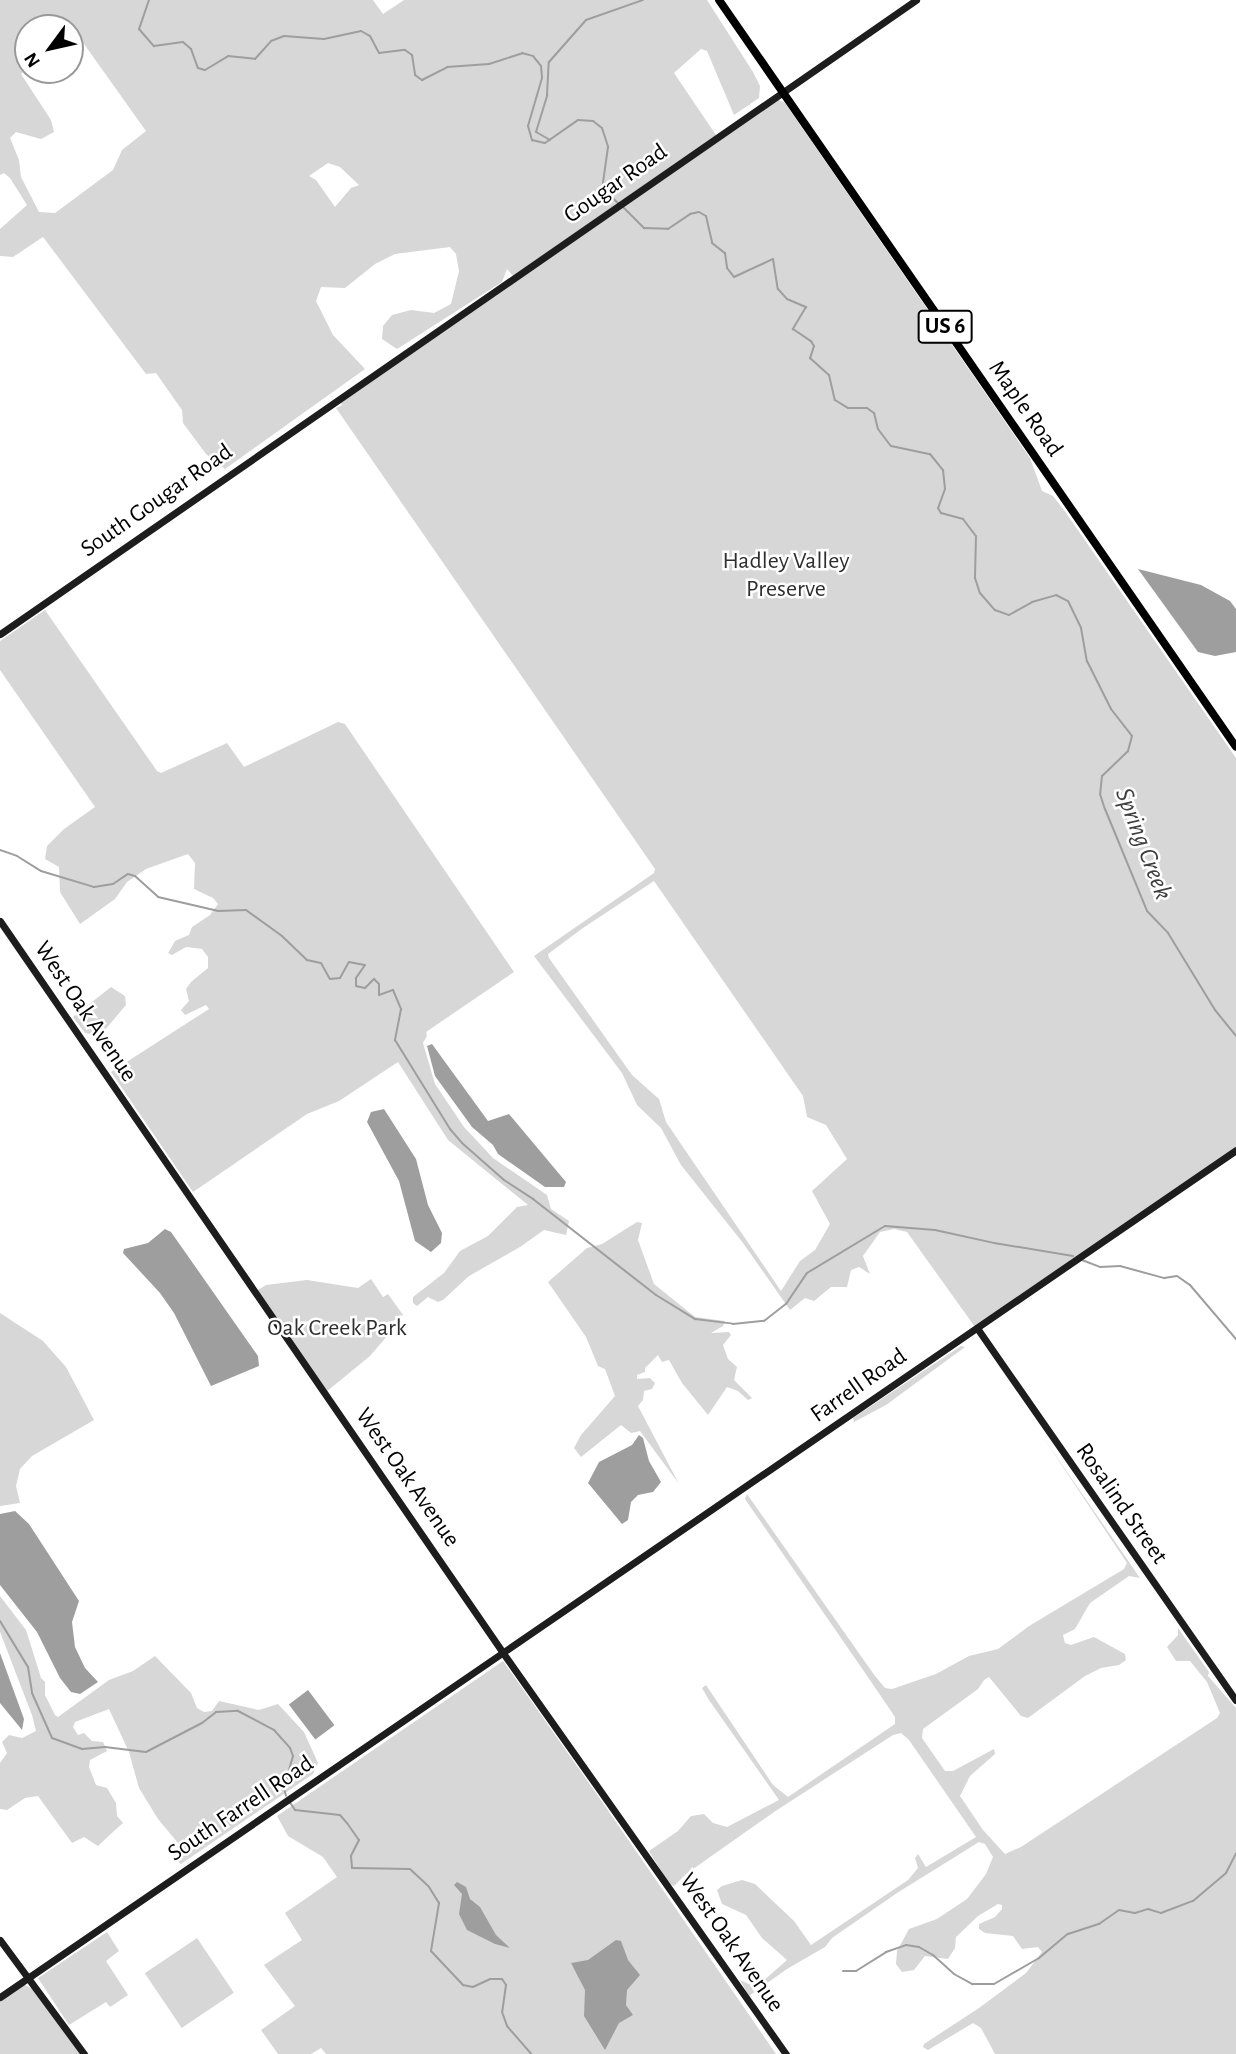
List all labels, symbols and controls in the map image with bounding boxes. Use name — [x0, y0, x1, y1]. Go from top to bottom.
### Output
north arrow — [14, 14, 84, 84]
text: N — [21, 49, 44, 70]
street label: Gougar Road — [559, 138, 673, 230]
road number: US 6 — [917, 308, 973, 346]
street label: Maple Road — [981, 355, 1069, 463]
street label: South Gougar Road — [76, 438, 238, 564]
park label: Hadley Valley Preserve — [722, 548, 850, 604]
water label: Spring Creek — [1107, 784, 1179, 904]
street label: West Oak Avenue — [27, 936, 143, 1088]
park label: Oak Creek Park — [267, 1315, 407, 1343]
street label: Farrell Road — [805, 1342, 913, 1430]
street label: West Oak Avenue — [348, 1403, 466, 1553]
street label: Rosalind Street — [1069, 1438, 1173, 1570]
street label: South Farrell Road — [163, 1750, 319, 1868]
street label: West Oak Avenue — [672, 1868, 790, 2018]

